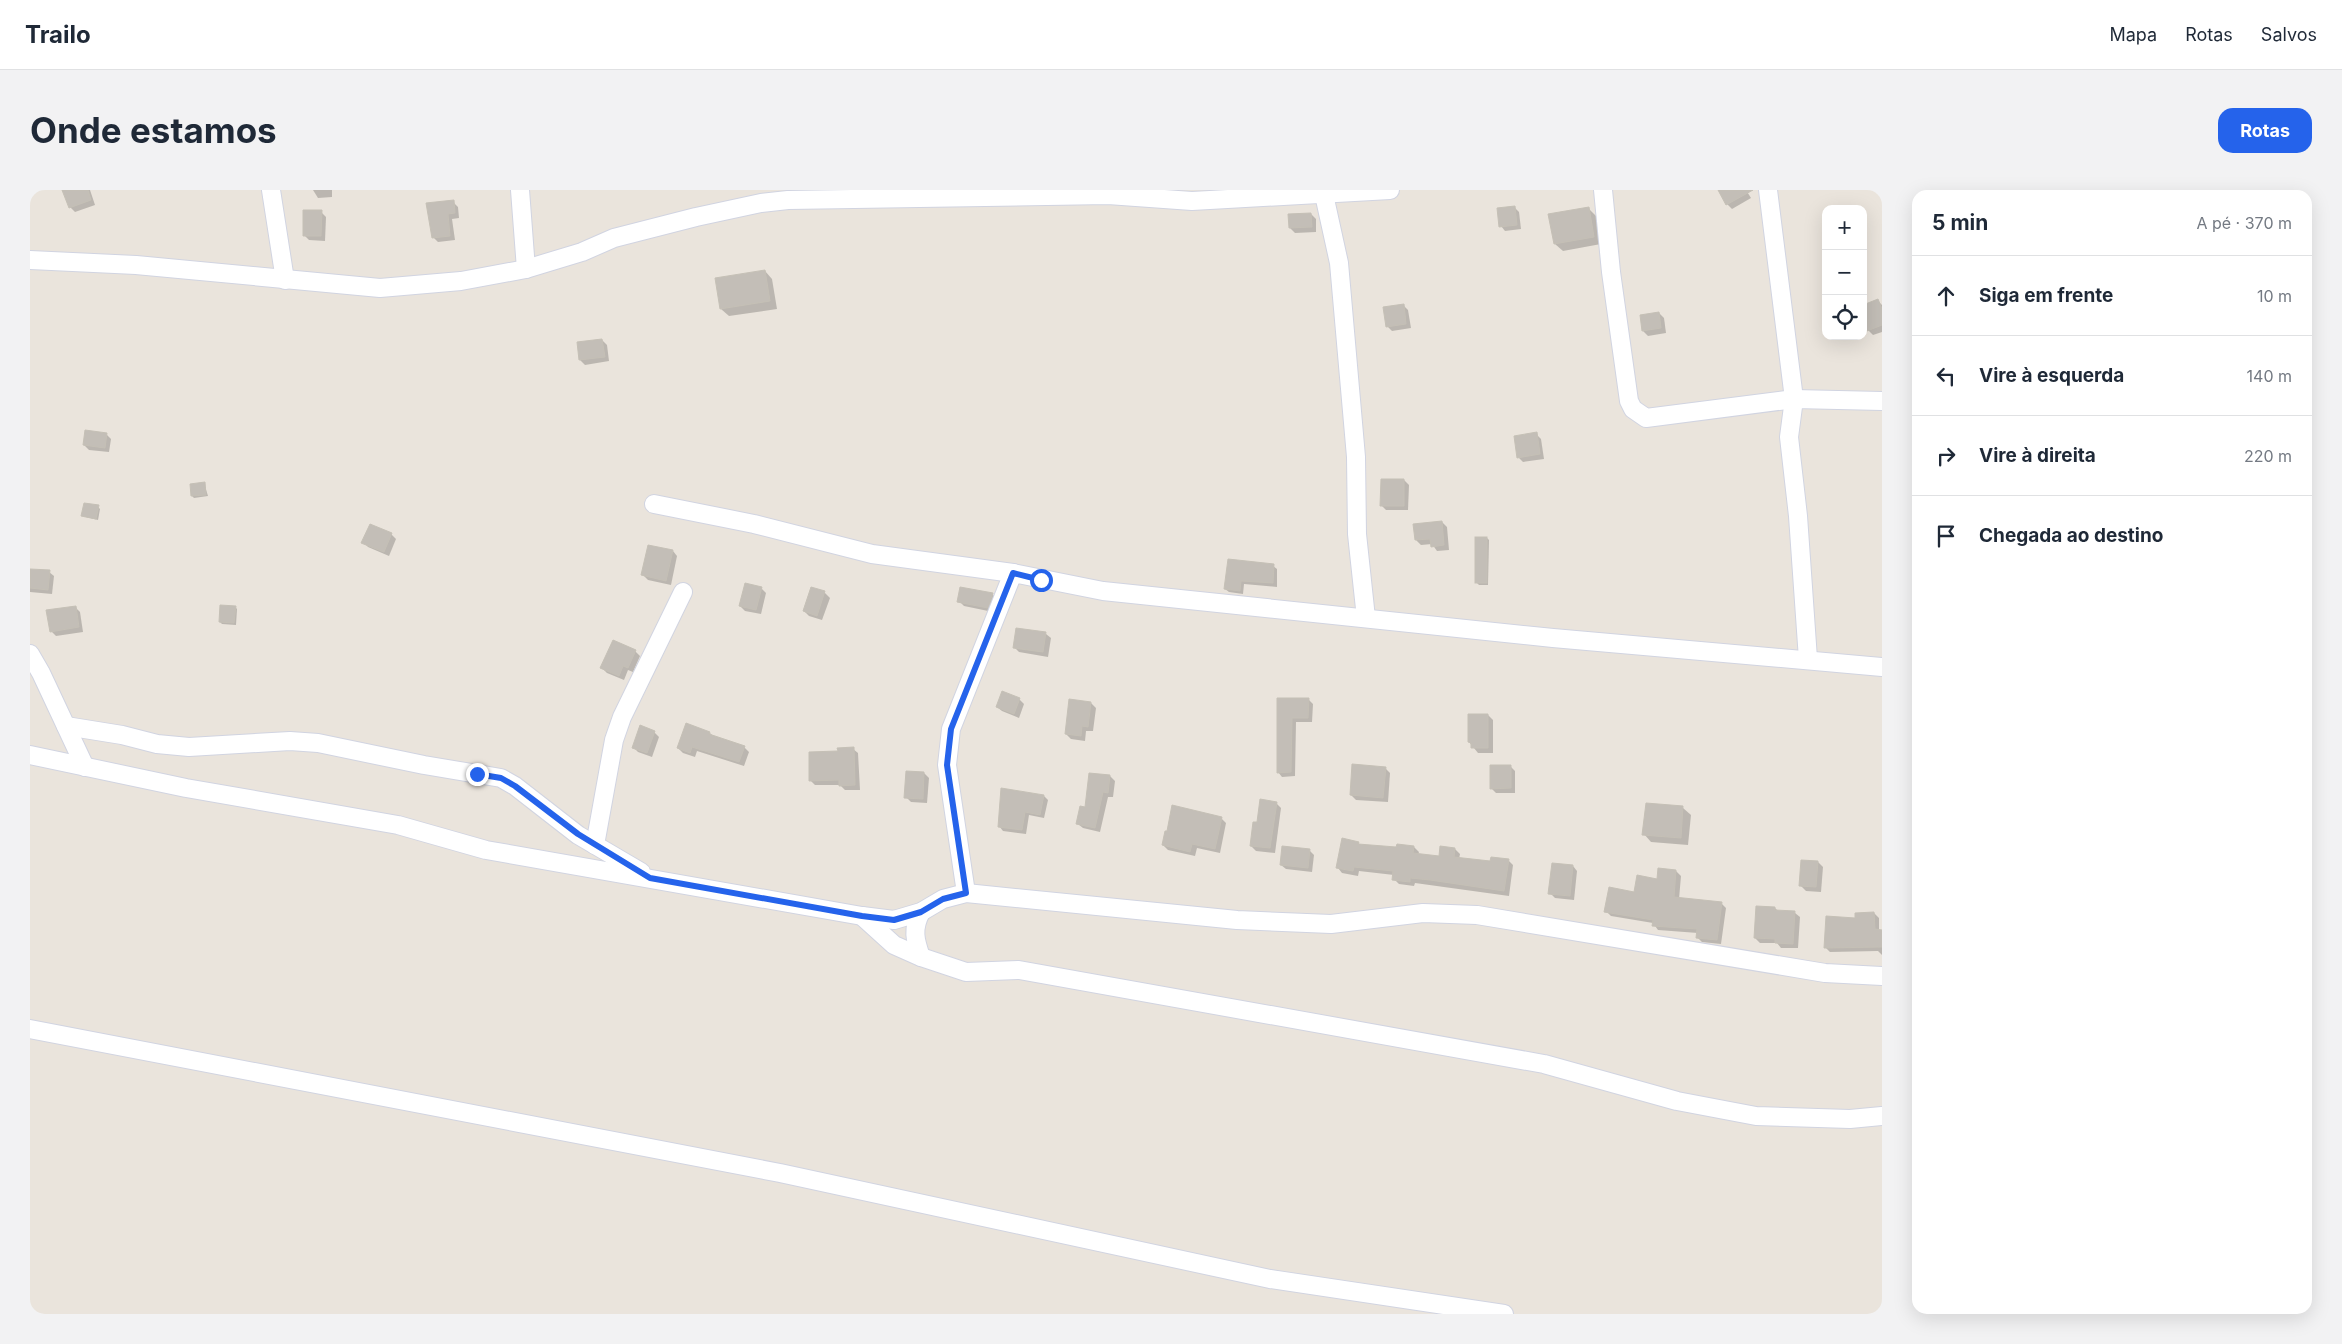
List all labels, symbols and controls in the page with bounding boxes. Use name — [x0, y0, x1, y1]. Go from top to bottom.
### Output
text: Trailo — [25, 20, 91, 49]
text: Mapa — [2109, 24, 2157, 45]
text: Rotas — [2185, 24, 2233, 45]
text: Salvos — [2261, 24, 2317, 45]
button: Rotas — [2218, 108, 2312, 153]
text: Onde estamos — [30, 109, 277, 151]
map controls — [1822, 205, 1867, 340]
button: + — [1822, 205, 1867, 250]
text: 5 min — [1932, 210, 1988, 235]
text: A pé · 370 m — [2196, 213, 2292, 233]
button: − — [1822, 250, 1867, 295]
icon: ahead — [1932, 282, 1960, 310]
text: Siga em frente — [1979, 284, 2113, 307]
text: 10 m — [2257, 286, 2292, 306]
button: locate — [1822, 295, 1867, 340]
icon: left — [1932, 362, 1960, 390]
text: Vire à esquerda — [1979, 364, 2124, 387]
text: 140 m — [2247, 366, 2292, 386]
icon: right — [1932, 442, 1960, 470]
text: Vire à direita — [1979, 444, 2096, 467]
text: 220 m — [2244, 446, 2292, 466]
icon: arrive — [1932, 522, 1960, 550]
text: Chegada ao destino — [1979, 524, 2163, 547]
route start — [1030, 569, 1053, 592]
route end — [466, 763, 489, 786]

